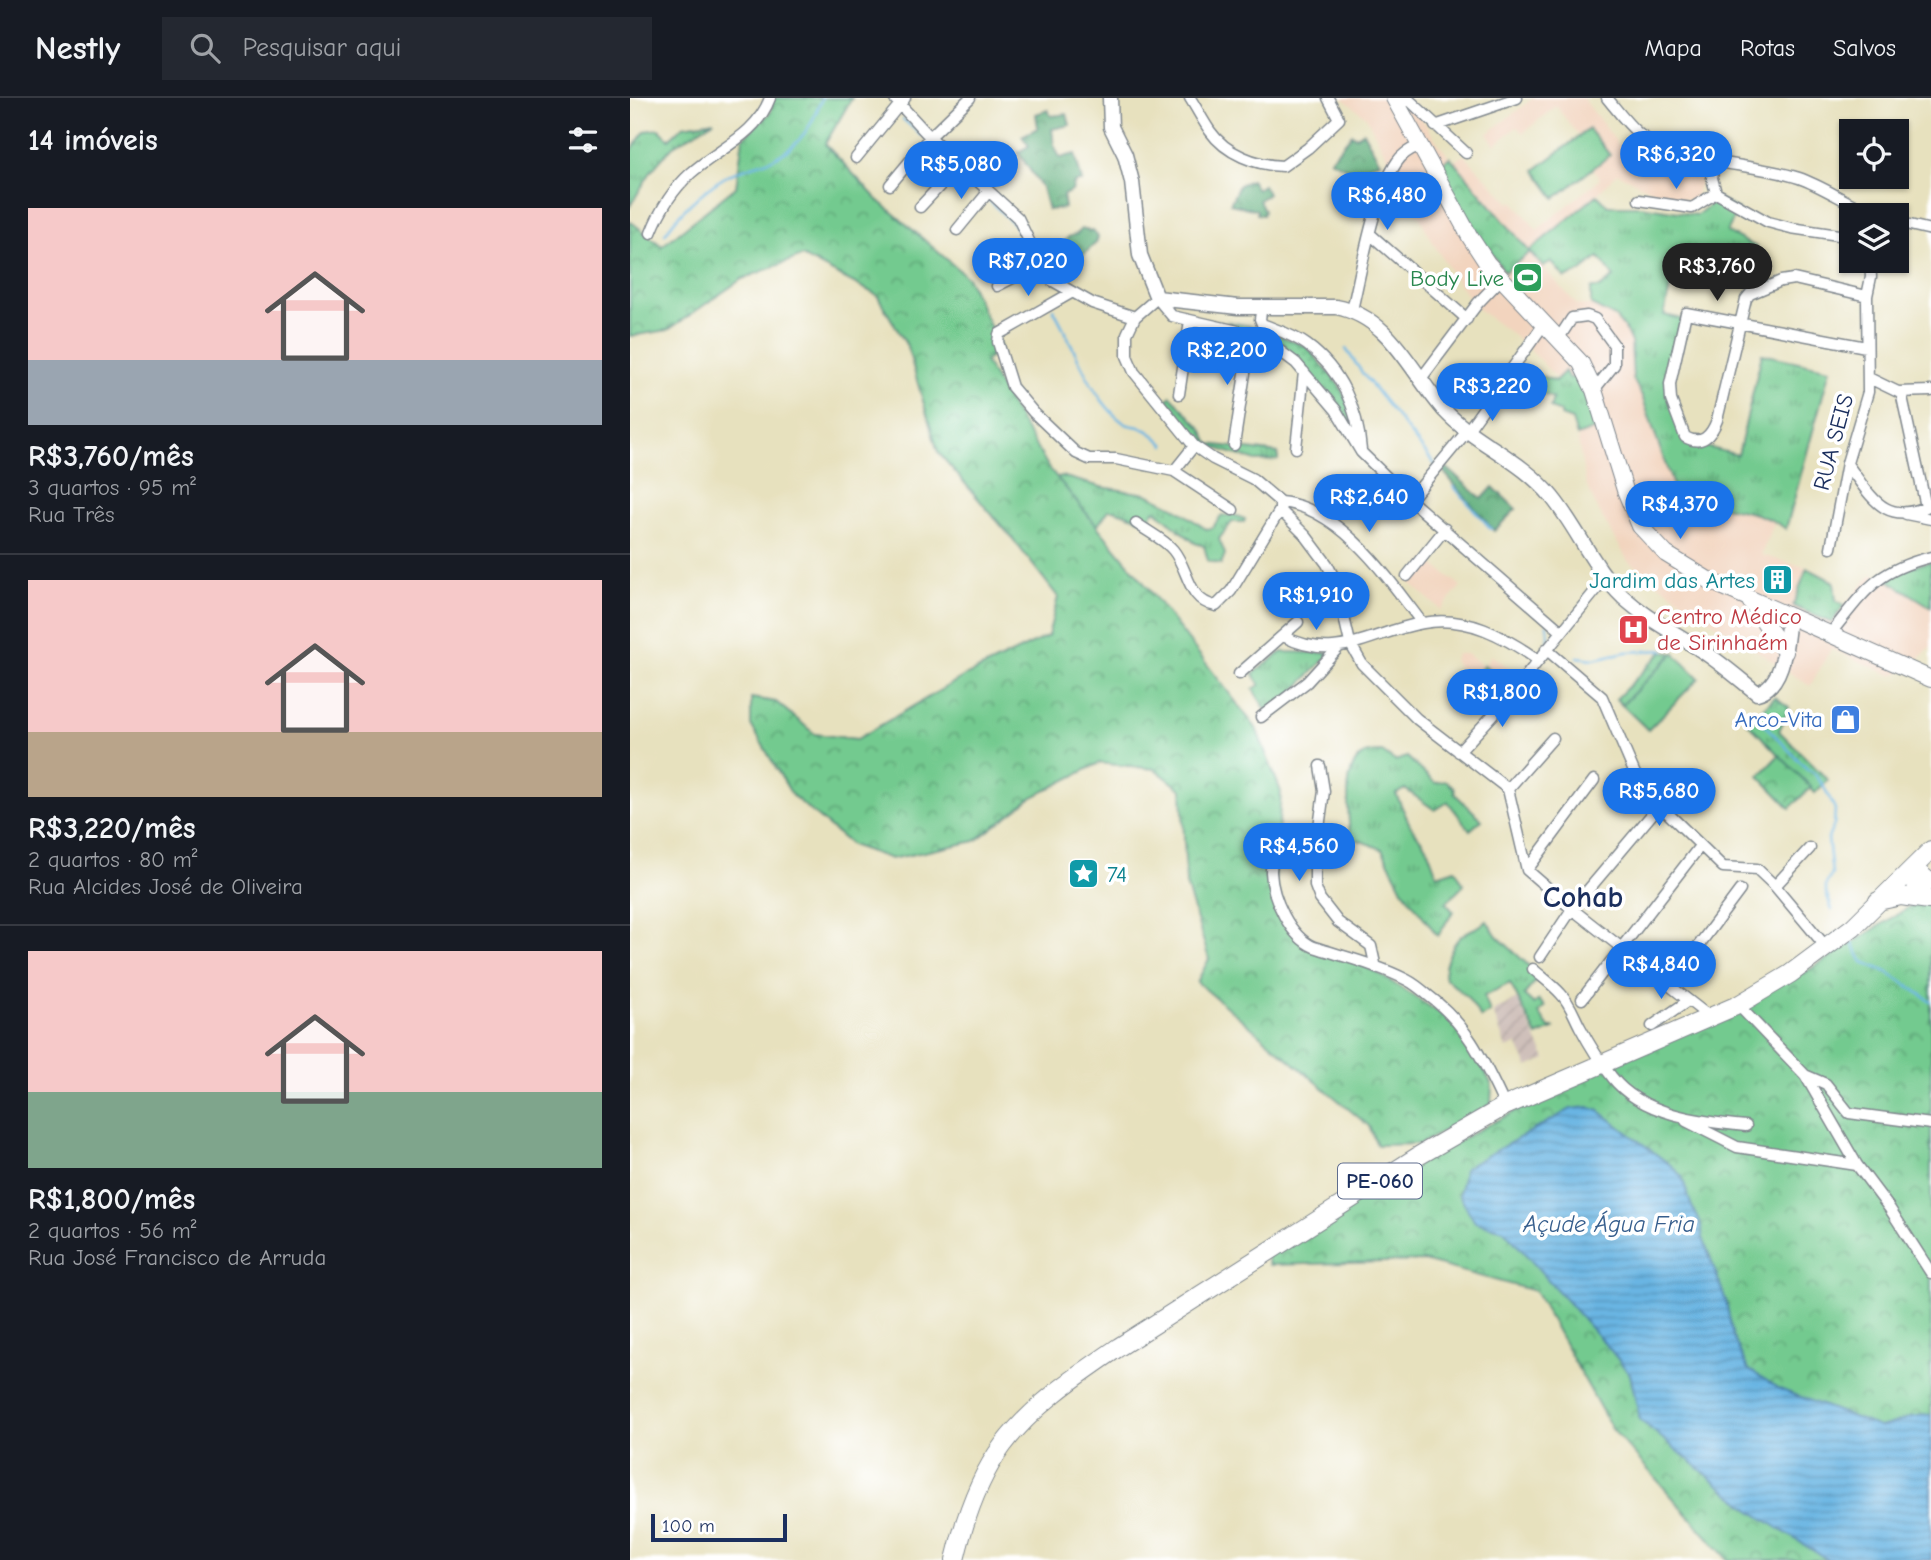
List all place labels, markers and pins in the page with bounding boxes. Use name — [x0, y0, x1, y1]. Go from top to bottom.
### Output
pin: R$6,320 — [1611, 132, 1741, 191]
pin: R$5,080 — [896, 141, 1026, 201]
pin: R$6,480 — [1322, 172, 1452, 232]
pin: R$7,020 — [963, 238, 1093, 298]
pin: R$3,760 — [1652, 244, 1782, 303]
sports icon: Body Live — [1510, 261, 1544, 295]
place label: Body Live — [1410, 265, 1504, 292]
pin: R$2,200 — [1162, 328, 1292, 387]
pin: R$3,220 — [1427, 364, 1557, 423]
pin: R$2,640 — [1304, 474, 1434, 534]
pin: R$4,370 — [1615, 482, 1745, 541]
building icon: Jardim das Artes — [1761, 563, 1795, 597]
place label: Jardim das Artes — [1589, 567, 1755, 594]
pin: R$1,910 — [1251, 573, 1381, 632]
place label: Centro Médico de Sirinhaém — [1657, 603, 1802, 656]
hospital icon: Centro Médico de Sirinhaém — [1617, 612, 1651, 646]
pin: R$1,800 — [1437, 670, 1567, 729]
shop icon: Arco-Vita — [1829, 702, 1863, 736]
place label: Arco-Vita — [1734, 706, 1823, 733]
pin: R$5,680 — [1594, 768, 1724, 828]
pin: R$4,560 — [1234, 824, 1364, 883]
place icon: 74 — [1067, 857, 1101, 891]
place label: 74 — [1107, 861, 1127, 888]
pin: R$4,840 — [1596, 942, 1726, 1001]

